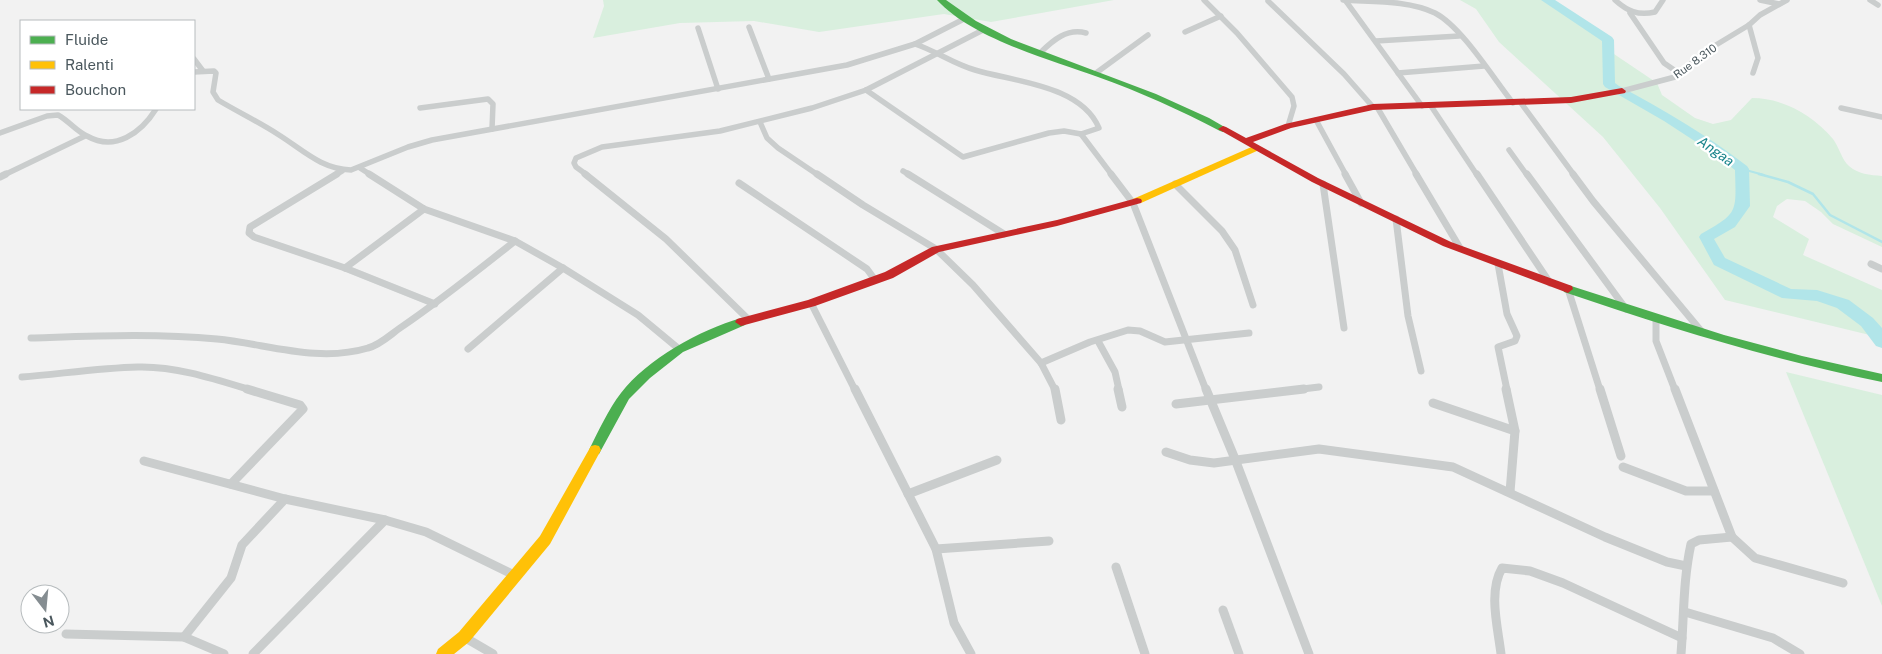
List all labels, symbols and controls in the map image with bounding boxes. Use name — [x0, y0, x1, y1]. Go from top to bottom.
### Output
legend — [20, 20, 195, 110]
text: Fluide — [65, 31, 108, 48]
street label: Rue 8.310 — [1671, 41, 1719, 81]
text: Ralenti — [65, 56, 114, 73]
text: Bouchon — [65, 81, 126, 98]
water label: Angaa — [1695, 133, 1737, 169]
north arrow — [20, 584, 70, 634]
text: N — [41, 612, 56, 631]

